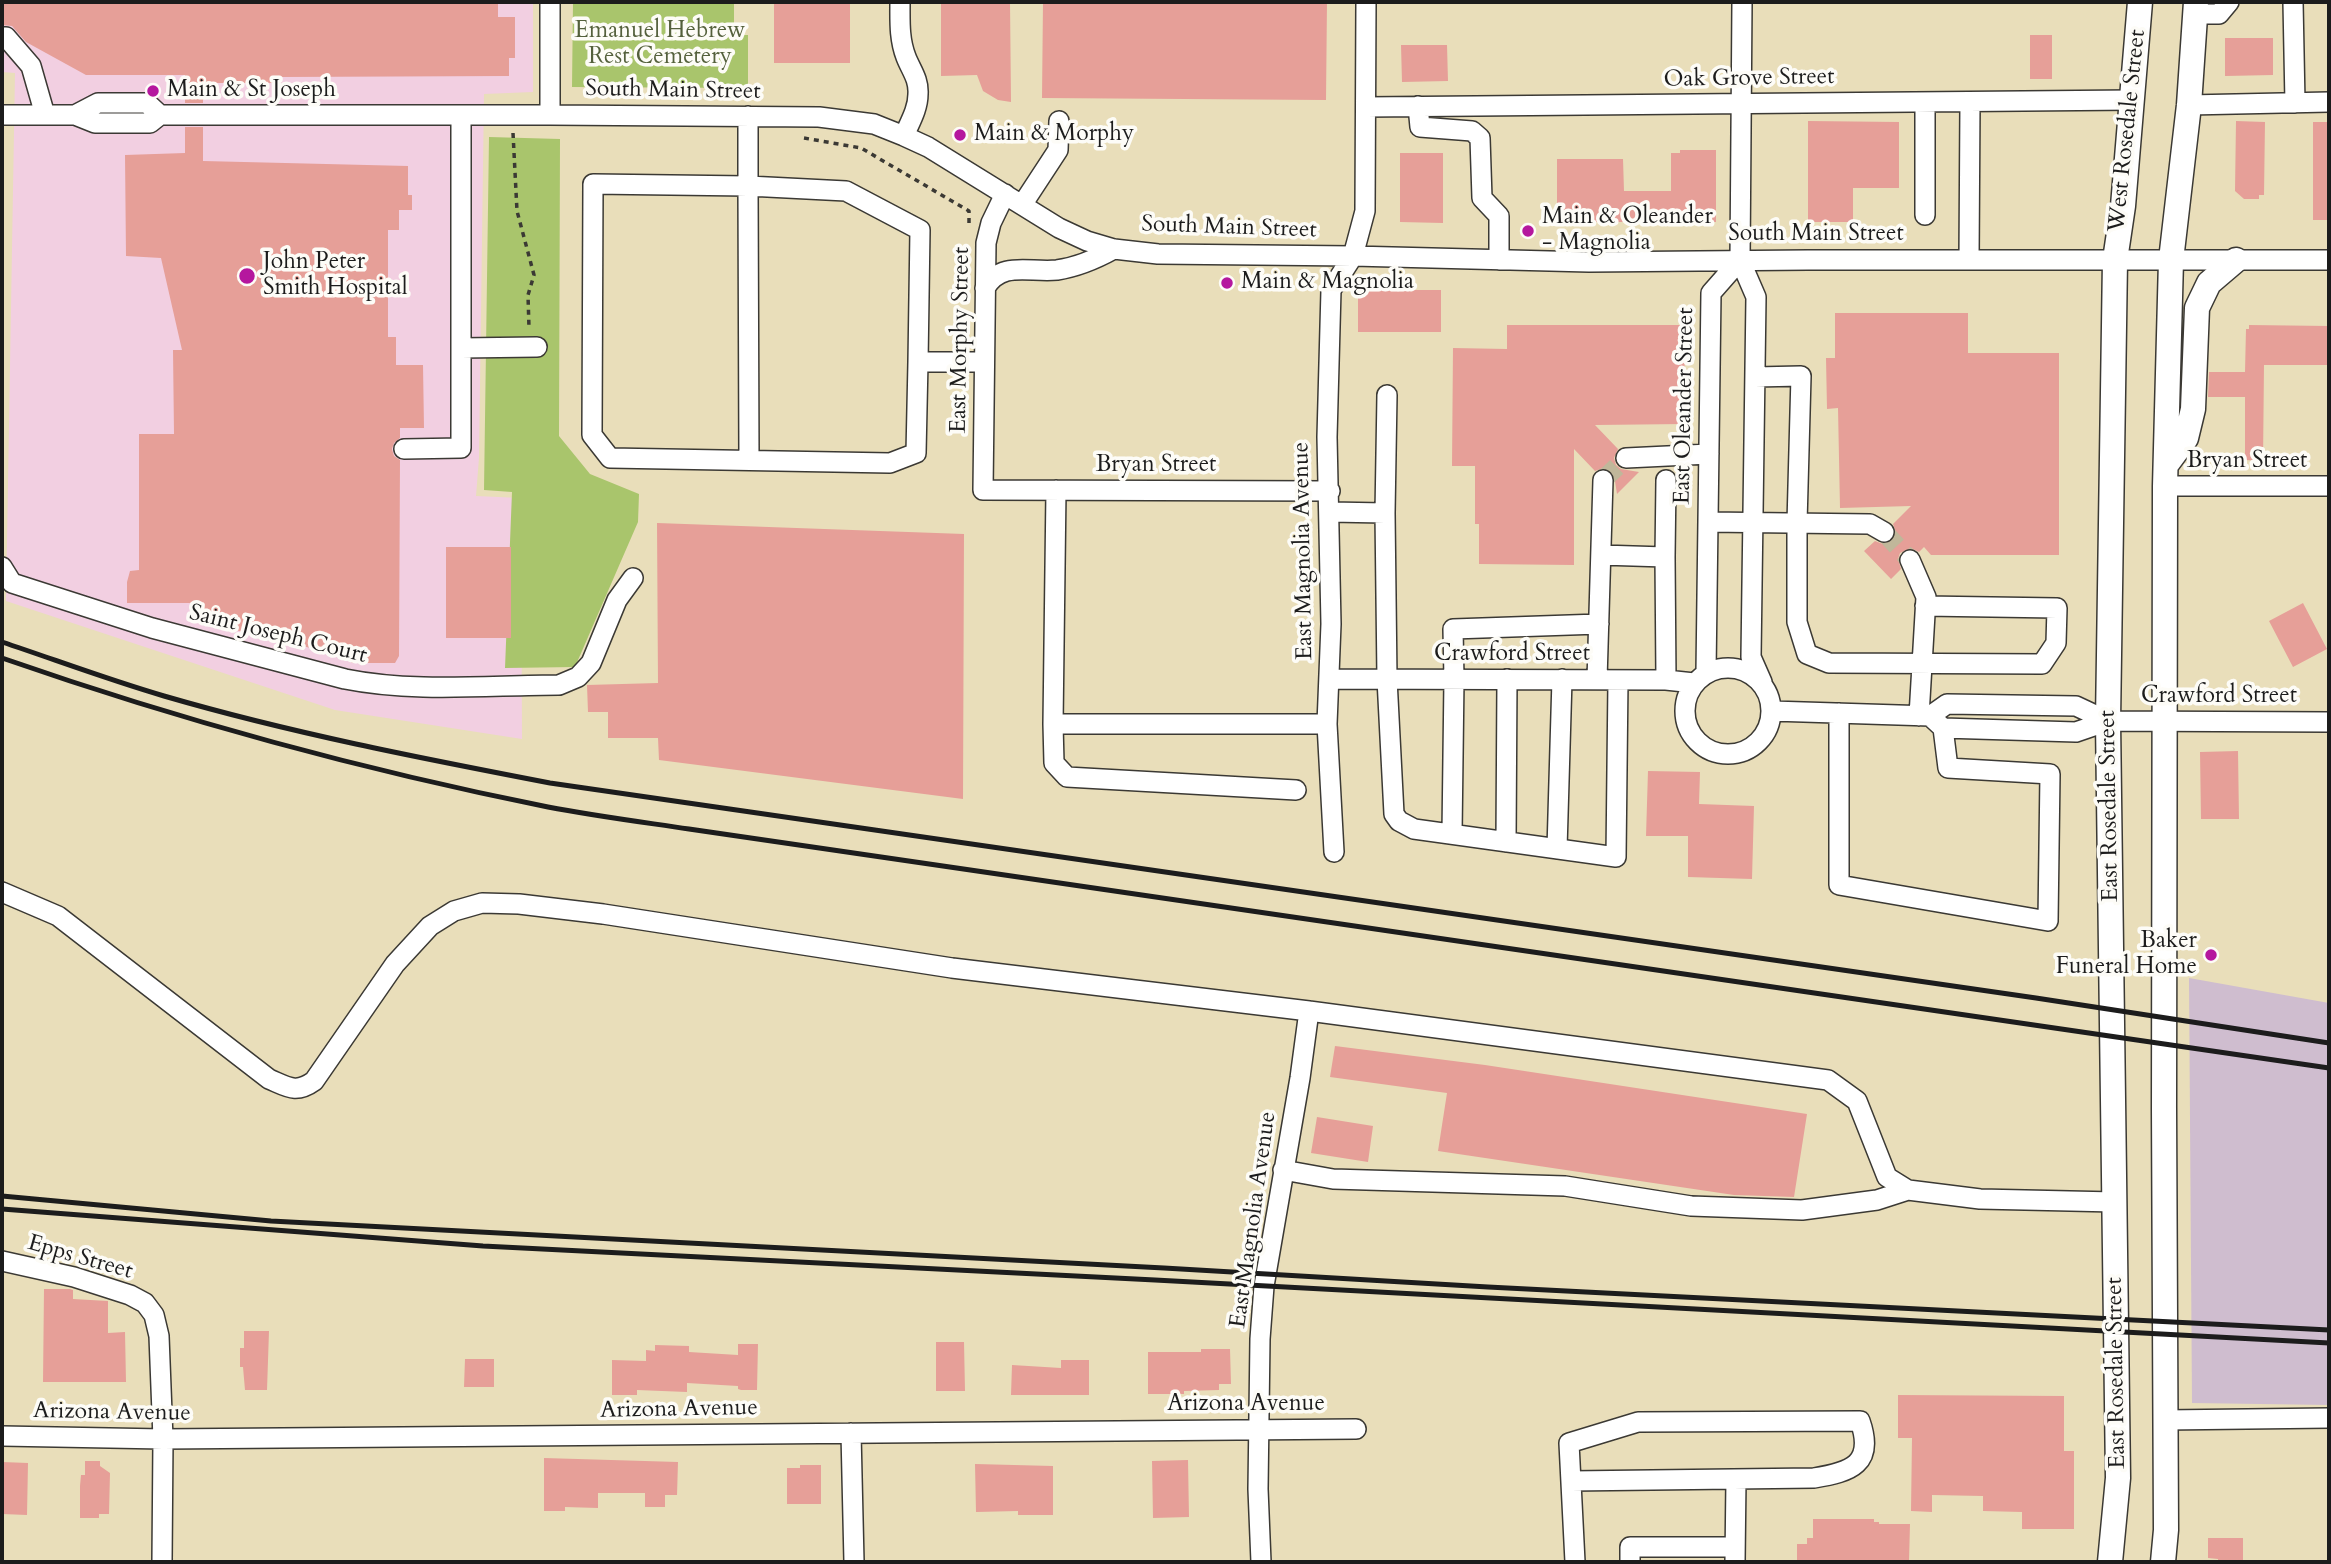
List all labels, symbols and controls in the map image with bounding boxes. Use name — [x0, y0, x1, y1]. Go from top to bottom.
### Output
park label: Emanuel Hebrew Rest Cemetery — [574, 18, 746, 72]
street label: West Rosedale Street — [2104, 28, 2152, 234]
street label: Oak Grove Street — [1663, 64, 1835, 94]
street label: South Main Street — [585, 76, 761, 106]
place label: Main & St Joseph — [167, 77, 336, 105]
marker: Main & St Joseph — [145, 83, 161, 99]
place label: Main & Morphy — [974, 121, 1134, 149]
marker: Main & Morphy — [952, 127, 968, 143]
place label: Main & Oleander - Magnolia — [1542, 204, 1713, 258]
street label: South Main Street — [1141, 211, 1317, 245]
street label: South Main Street — [1728, 221, 1904, 249]
marker: Main & Oleander - Magnolia — [1520, 223, 1536, 239]
street label: East Morphy Street — [946, 247, 976, 433]
place label: John Peter Smith Hospital — [263, 249, 408, 303]
marker: John Peter Smith Hospital — [237, 266, 257, 286]
place label: Main & Magnolia — [1241, 269, 1414, 297]
marker: Main & Magnolia — [1219, 275, 1235, 291]
street label: East Oleander Street — [1669, 307, 1701, 505]
street label: East Magnolia Avenue — [1288, 442, 1320, 660]
street label: Bryan Street — [2187, 448, 2307, 476]
street label: Bryan Street — [1096, 452, 1216, 480]
street label: Saint Joseph Court — [186, 600, 370, 670]
street label: Crawford Street — [1434, 641, 1590, 669]
street label: Crawford Street — [2141, 683, 2297, 711]
street label: East Rosedale Street — [2095, 710, 2125, 902]
place label: Baker Funeral Home — [2056, 928, 2197, 982]
marker: Baker Funeral Home — [2203, 947, 2219, 963]
street label: East Magnolia Avenue — [1225, 1110, 1283, 1330]
street label: Epps Street — [24, 1230, 136, 1286]
street label: East Rosedale Street — [2102, 1277, 2132, 1469]
street label: Arizona Avenue — [1167, 1391, 1325, 1419]
street label: Arizona Avenue — [600, 1395, 758, 1425]
street label: Arizona Avenue — [33, 1398, 191, 1428]

